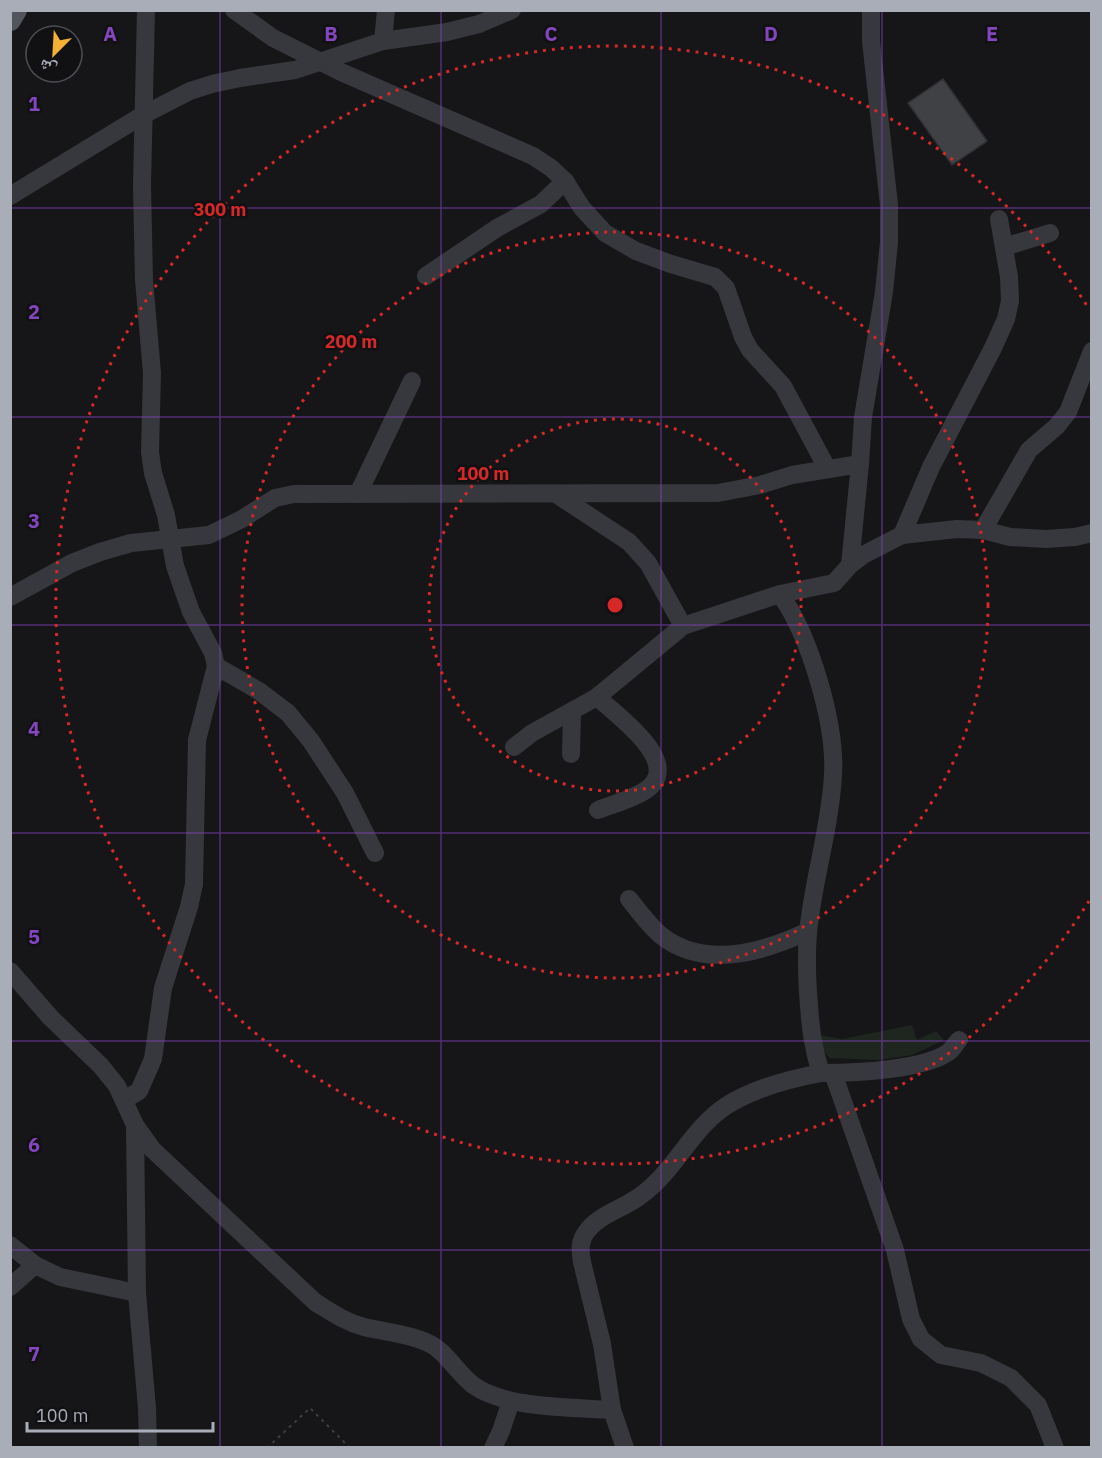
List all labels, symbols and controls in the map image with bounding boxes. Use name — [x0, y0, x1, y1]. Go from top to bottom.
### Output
text: A — [103, 20, 117, 47]
text: B — [324, 20, 338, 47]
text: C — [544, 20, 558, 47]
text: D — [764, 20, 778, 47]
text: E — [986, 20, 998, 47]
north arrow — [24, 24, 84, 84]
text: ش — [36, 55, 60, 80]
text: 1 — [28, 90, 40, 117]
text: 300 m — [194, 198, 246, 221]
text: 2 — [28, 298, 40, 325]
text: 200 m — [325, 330, 377, 353]
text: 100 m — [457, 462, 509, 485]
text: 3 — [28, 507, 40, 534]
centre of rings — [605, 595, 625, 615]
text: 4 — [28, 715, 40, 742]
text: 5 — [28, 923, 40, 950]
text: 6 — [28, 1131, 40, 1158]
text: 7 — [28, 1340, 40, 1367]
scale bar — [27, 1395, 213, 1433]
text: 100 m — [36, 1404, 88, 1427]

